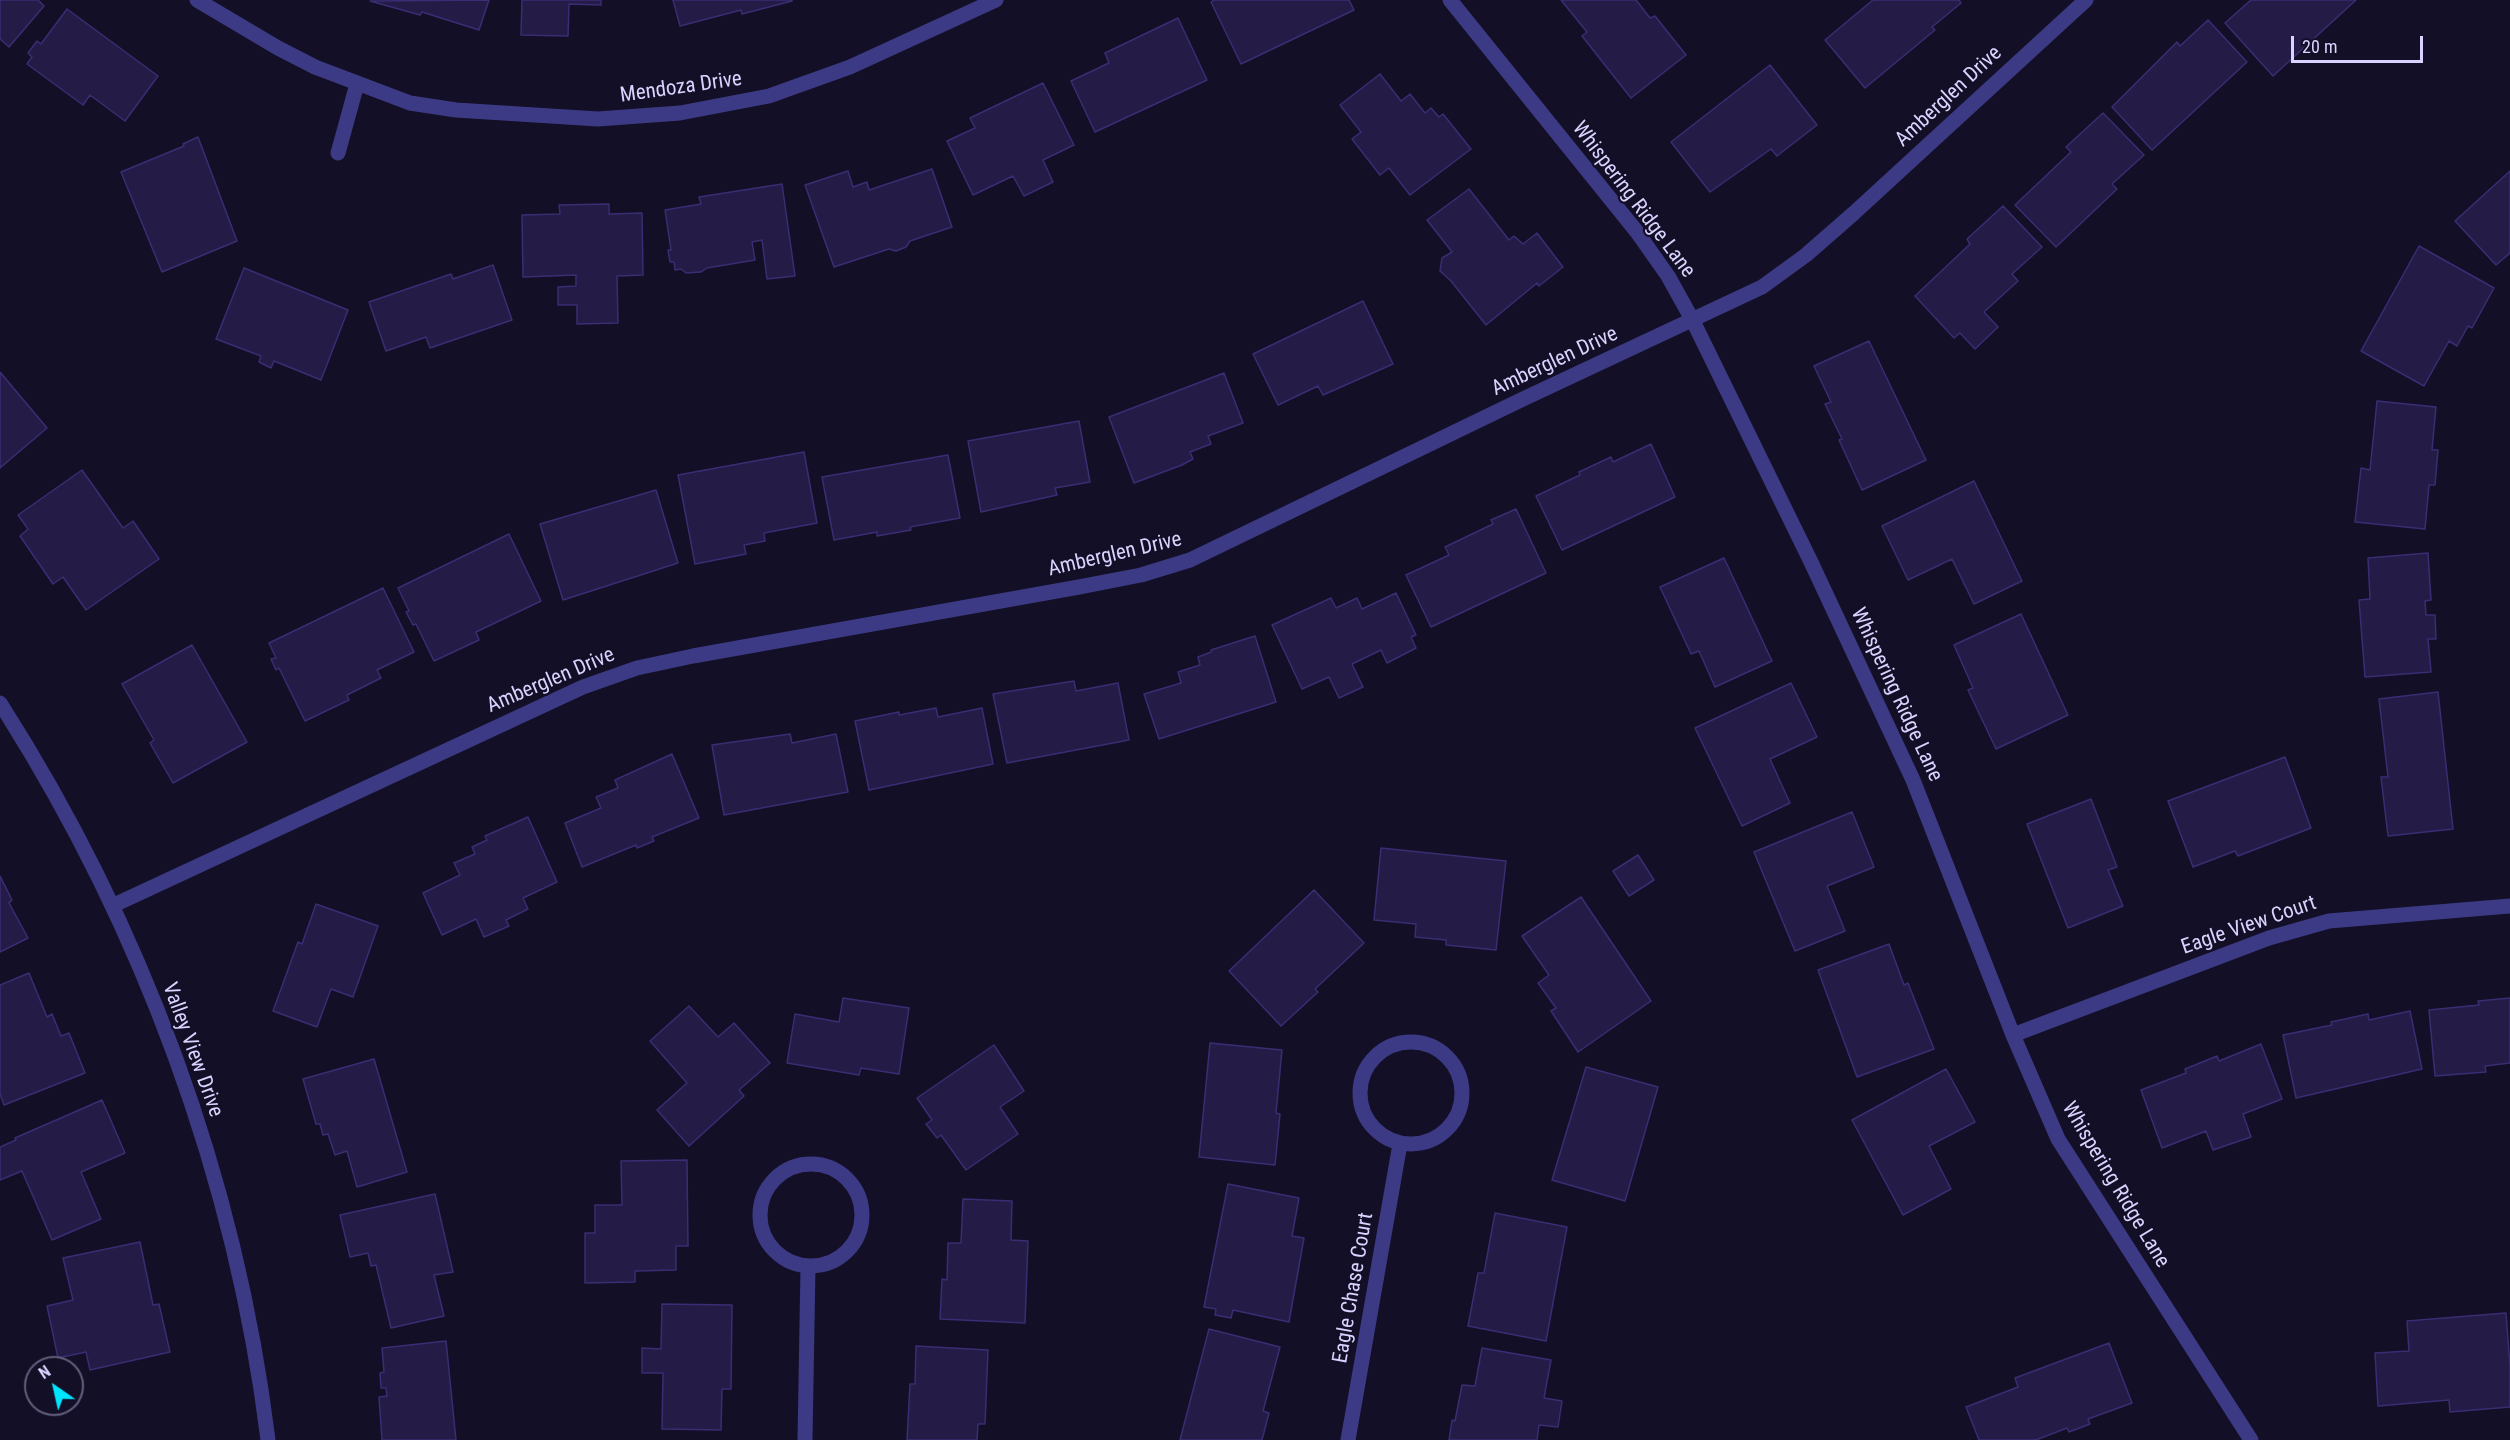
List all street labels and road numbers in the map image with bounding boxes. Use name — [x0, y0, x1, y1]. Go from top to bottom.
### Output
street label: Amberglen Drive — [1891, 41, 2007, 153]
street label: Mendoza Drive — [619, 67, 743, 109]
street label: Whispering Ridge Lane — [1566, 117, 1700, 283]
street label: Amberglen Drive — [1488, 322, 1622, 402]
street label: Amberglen Drive — [1046, 527, 1184, 583]
street label: Whispering Ridge Lane — [1845, 604, 1947, 786]
street label: Amberglen Drive — [483, 643, 619, 719]
street label: Eagle View Court — [2178, 891, 2320, 961]
street label: Valley View Drive — [156, 979, 228, 1121]
street label: Whispering Ridge Lane — [2056, 1098, 2174, 1272]
street label: Eagle Chase Court — [1328, 1211, 1380, 1365]

